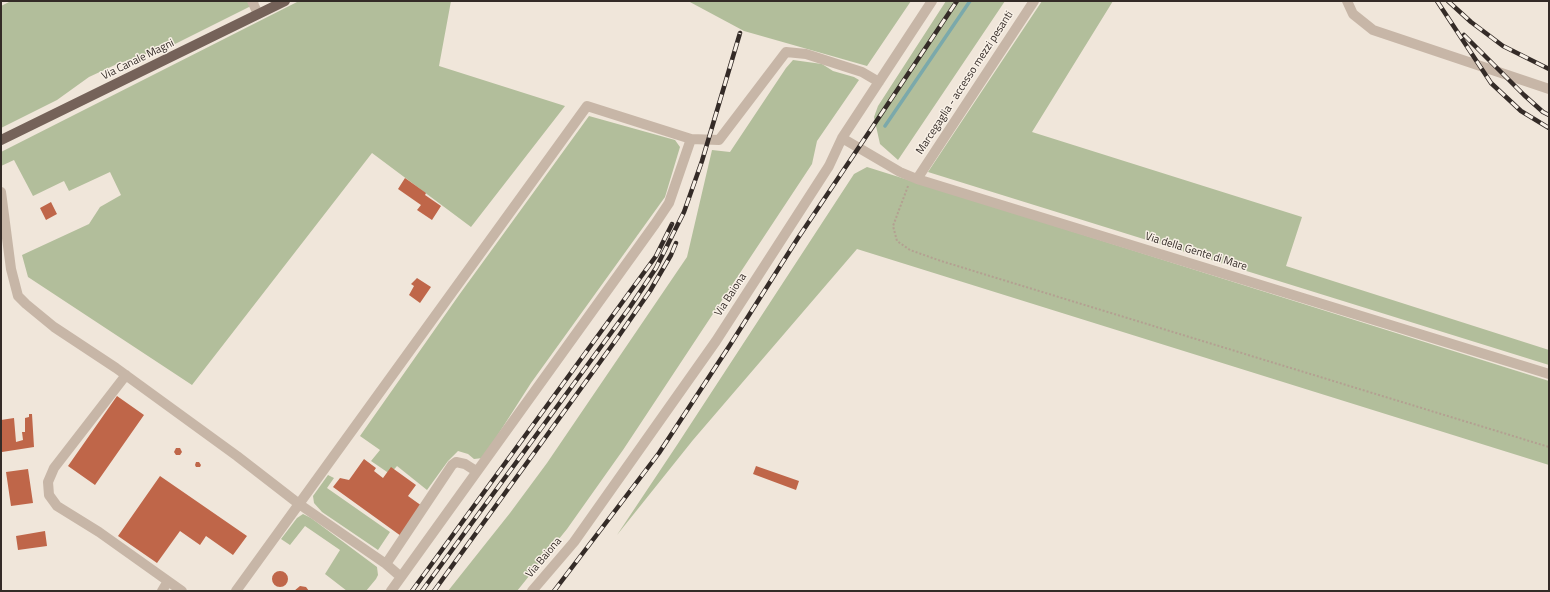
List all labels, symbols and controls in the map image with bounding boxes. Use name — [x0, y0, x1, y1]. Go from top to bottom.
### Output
street label: Marcegaglia - accesso mezzi pesanti — [914, 9, 1016, 157]
street label: Via Canale Magni — [100, 37, 176, 83]
street label: Via della Gente di Mare — [1143, 230, 1249, 274]
street label: Via Baiona — [712, 271, 750, 319]
street label: Via Baiona — [523, 535, 565, 581]

